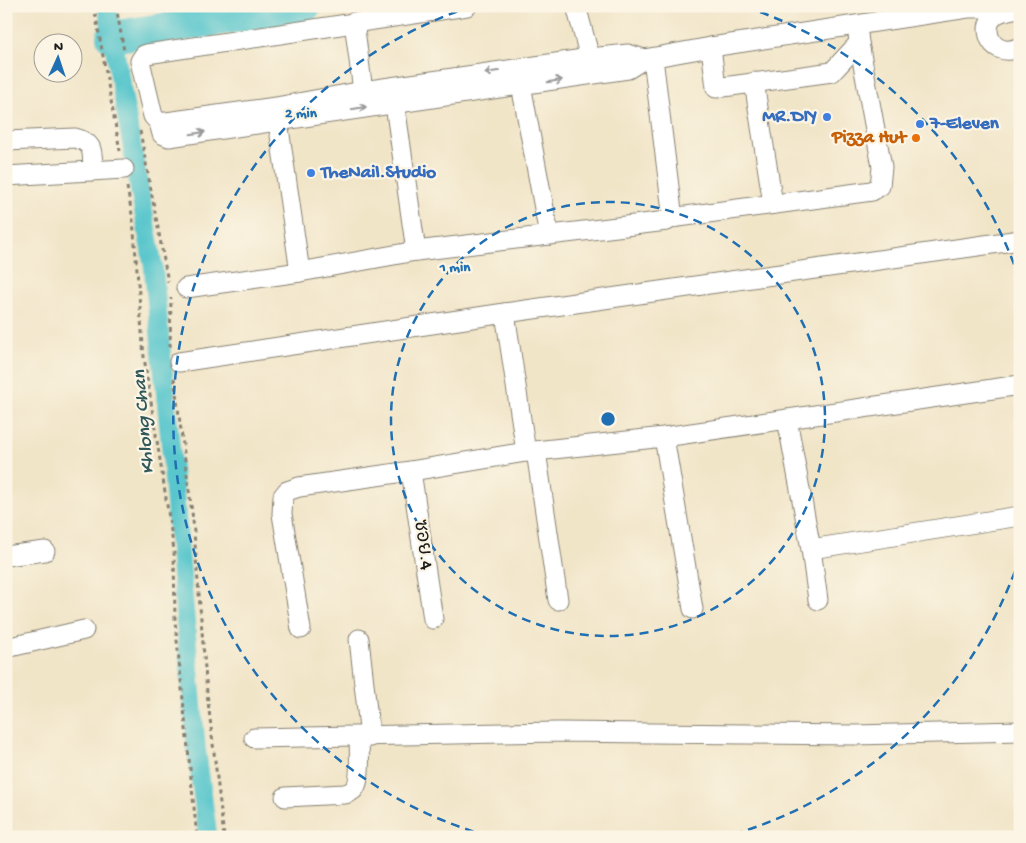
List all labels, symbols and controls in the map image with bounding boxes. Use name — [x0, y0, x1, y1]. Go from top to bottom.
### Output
north arrow — [32, 32, 82, 82]
text: N — [54, 39, 64, 56]
one-way arrow — [485, 67, 501, 77]
one-way arrow — [546, 75, 562, 85]
one-way arrow — [351, 103, 367, 113]
text: 2 min — [285, 105, 318, 123]
place label: MR.DIY — [762, 106, 817, 129]
marker: MR.DIY — [821, 111, 833, 123]
place label: 7-Eleven — [929, 113, 1000, 136]
marker: 7-Eleven — [914, 118, 926, 130]
one-way arrow — [190, 127, 206, 137]
place label: Pizza Hut — [831, 127, 908, 150]
marker: Pizza Hut — [910, 132, 922, 144]
place label: TheNail.Studio — [319, 162, 436, 185]
marker: TheNail.Studio — [305, 167, 317, 179]
text: 1 min — [439, 259, 471, 277]
water label: Khlong Chan — [129, 369, 161, 475]
centre of rings — [599, 410, 617, 428]
street label: ซอย.4 — [407, 518, 437, 572]

